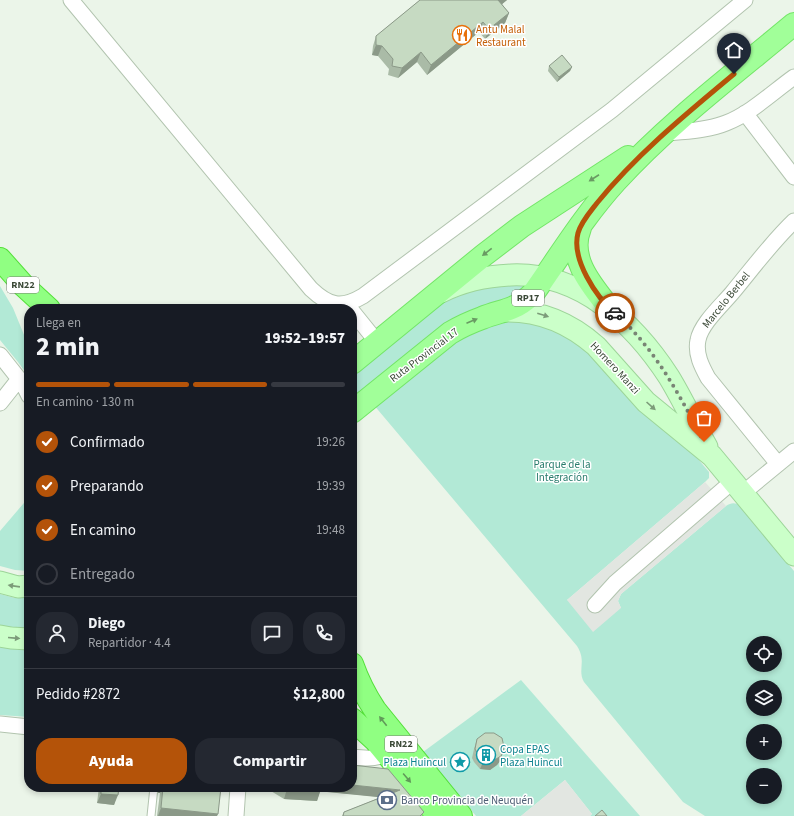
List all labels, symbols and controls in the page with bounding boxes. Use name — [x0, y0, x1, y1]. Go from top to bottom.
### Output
place label: Antu Malal Restaurant — [476, 22, 526, 50]
restaurant icon: Antu Malal Restaurant — [451, 24, 473, 46]
pin — [717, 33, 751, 74]
icon: home — [723, 39, 745, 61]
one-way arrow — [589, 175, 600, 182]
one-way arrow — [482, 248, 493, 256]
street label: Marcelo Berbel — [699, 268, 754, 331]
road number: RN22 — [7, 277, 39, 293]
road number: RP17 — [512, 290, 544, 306]
courier — [595, 293, 635, 333]
icon: car — [604, 302, 626, 324]
one-way arrow — [537, 312, 549, 318]
text: Llega en — [36, 314, 81, 332]
one-way arrow — [467, 318, 479, 324]
street label: Ruta Provincial 17 — [387, 324, 461, 386]
text: 2 min — [36, 328, 100, 365]
text: 19:52–19:57 — [264, 328, 345, 349]
street label: Homero Manzi — [587, 339, 643, 397]
text: En camino · 130 m — [36, 393, 134, 411]
one-way arrow — [647, 401, 656, 410]
pin — [687, 401, 721, 442]
icon: bag — [693, 407, 715, 429]
icon: check — [36, 431, 58, 453]
text: Confirmado — [70, 432, 145, 453]
text: 19:26 — [316, 433, 345, 451]
park label: Parque de la Integración — [534, 457, 590, 485]
icon: check — [36, 475, 58, 497]
text: Preparando — [70, 476, 144, 497]
text: 19:39 — [316, 477, 345, 495]
icon: check — [36, 519, 58, 541]
text: En camino — [70, 520, 136, 541]
text: 19:48 — [316, 521, 345, 539]
text: Entregado — [70, 564, 135, 585]
one-way arrow — [8, 583, 20, 589]
button: person — [36, 612, 78, 654]
button: chat — [251, 612, 293, 654]
button: phone — [303, 612, 345, 654]
text: Diego — [88, 613, 125, 634]
text: Repartidor · 4.4 — [88, 634, 171, 652]
one-way arrow — [8, 635, 20, 642]
map controls — [746, 636, 782, 804]
button: locate — [746, 636, 782, 672]
button: layers — [746, 680, 782, 716]
text: Pedido #2872 — [36, 684, 120, 705]
text: $12,800 — [293, 684, 345, 705]
one-way arrow — [379, 716, 387, 727]
button: + — [746, 724, 782, 760]
road number: RN22 — [385, 736, 417, 752]
button: Ayuda — [36, 738, 187, 784]
button: Compartir — [195, 738, 345, 784]
place label: Copa EPAS Plaza Huincul — [500, 742, 563, 770]
building icon: Copa EPAS Plaza Huincul — [475, 744, 497, 766]
place icon: Plaza Huincul — [449, 751, 471, 773]
place label: Plaza Huincul — [384, 755, 446, 770]
button: − — [746, 768, 782, 804]
one-way arrow — [403, 773, 412, 784]
bank icon: Banco Provincia de Neuquén — [376, 789, 398, 811]
place label: Banco Provincia de Neuquén — [401, 793, 533, 808]

